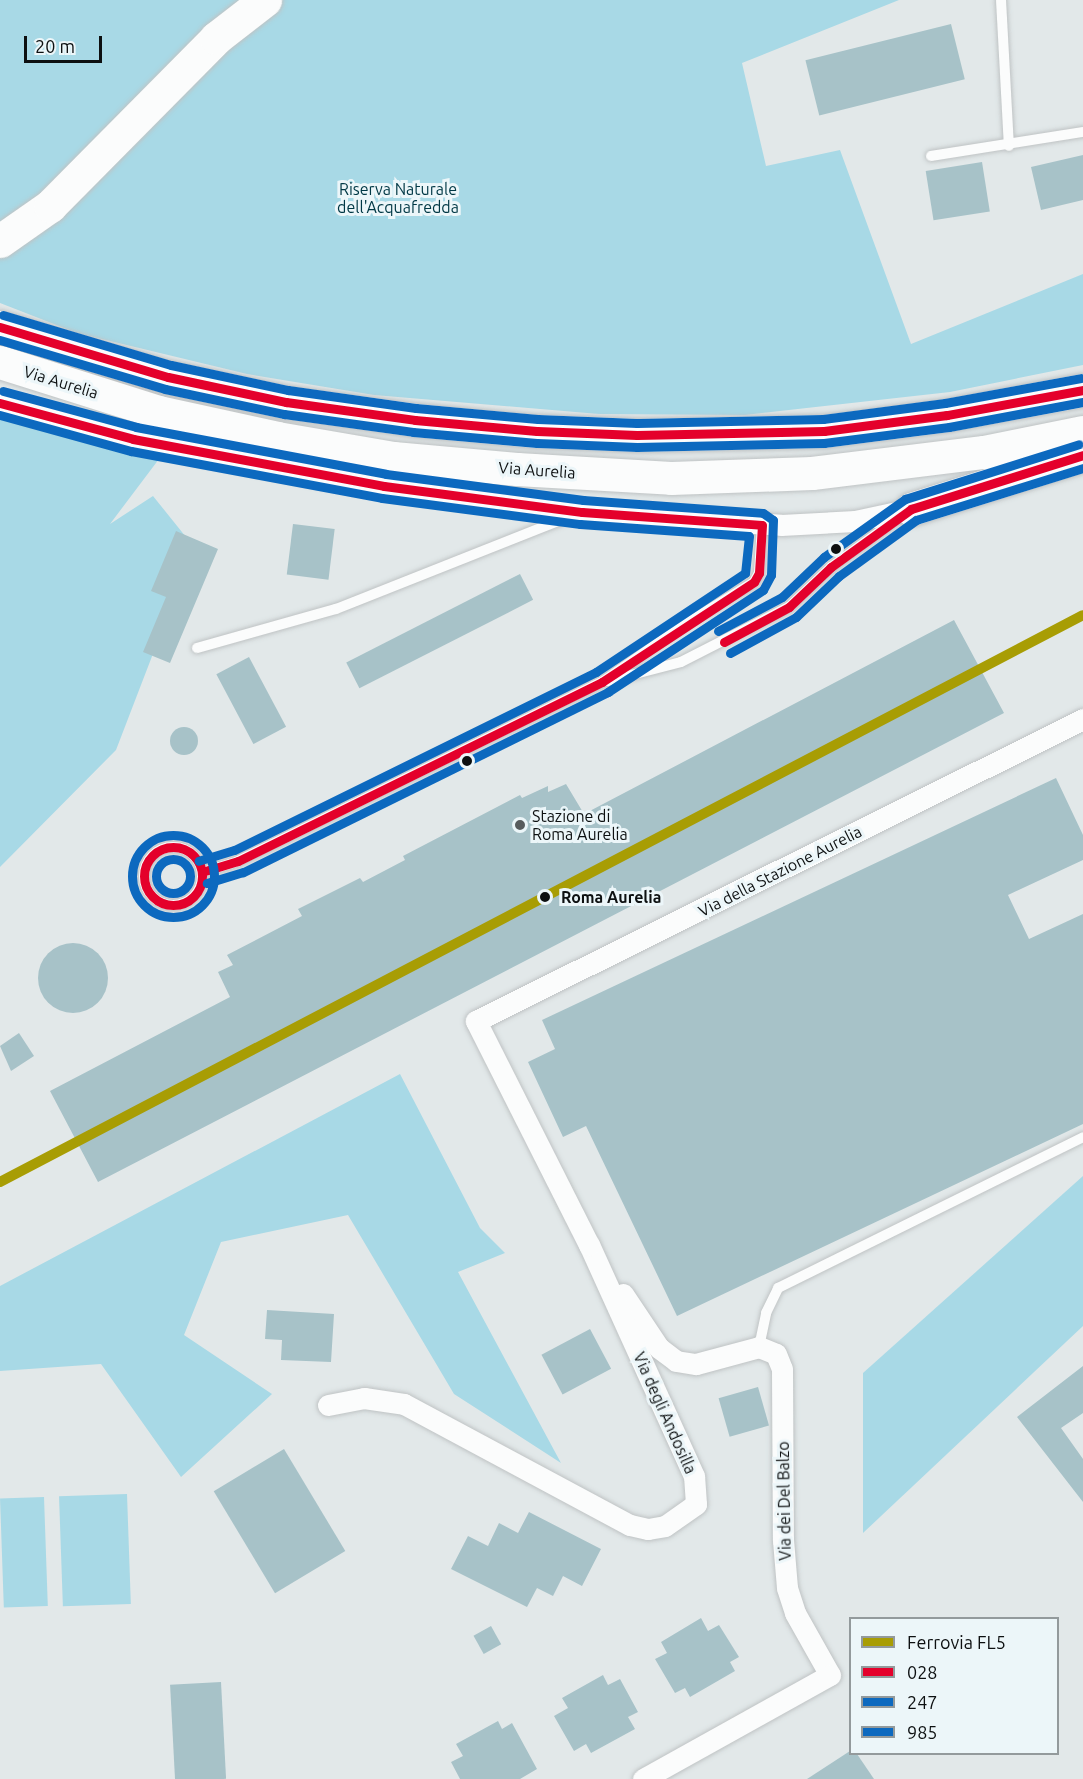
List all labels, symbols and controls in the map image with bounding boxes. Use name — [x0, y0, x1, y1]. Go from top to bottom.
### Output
scale bar — [27, 24, 105, 62]
text: 20 m — [35, 36, 75, 56]
park label: Riserva Naturale dell'Acquafredda — [337, 179, 459, 217]
street label: Via Aurelia — [21, 362, 101, 402]
street label: Via Aurelia — [498, 458, 576, 482]
unlabelled marker — [830, 543, 842, 555]
unlabelled marker — [461, 755, 473, 767]
place label: Stazione di Roma Aurelia — [532, 806, 628, 844]
marker: Stazione di Roma Aurelia — [513, 818, 527, 832]
street label: Via della Stazione Aurelia — [695, 821, 865, 921]
marker: Roma Aurelia — [534, 886, 556, 908]
place label: Roma Aurelia — [561, 887, 661, 907]
street label: Via degli Andosilla — [630, 1349, 700, 1477]
street label: Via dei Del Balzo — [773, 1441, 795, 1561]
legend — [849, 1617, 1059, 1755]
text: Ferrovia FL5 — [907, 1632, 1006, 1652]
text: 028 — [907, 1662, 937, 1682]
text: 247 — [907, 1692, 937, 1712]
text: 985 — [907, 1722, 937, 1742]

